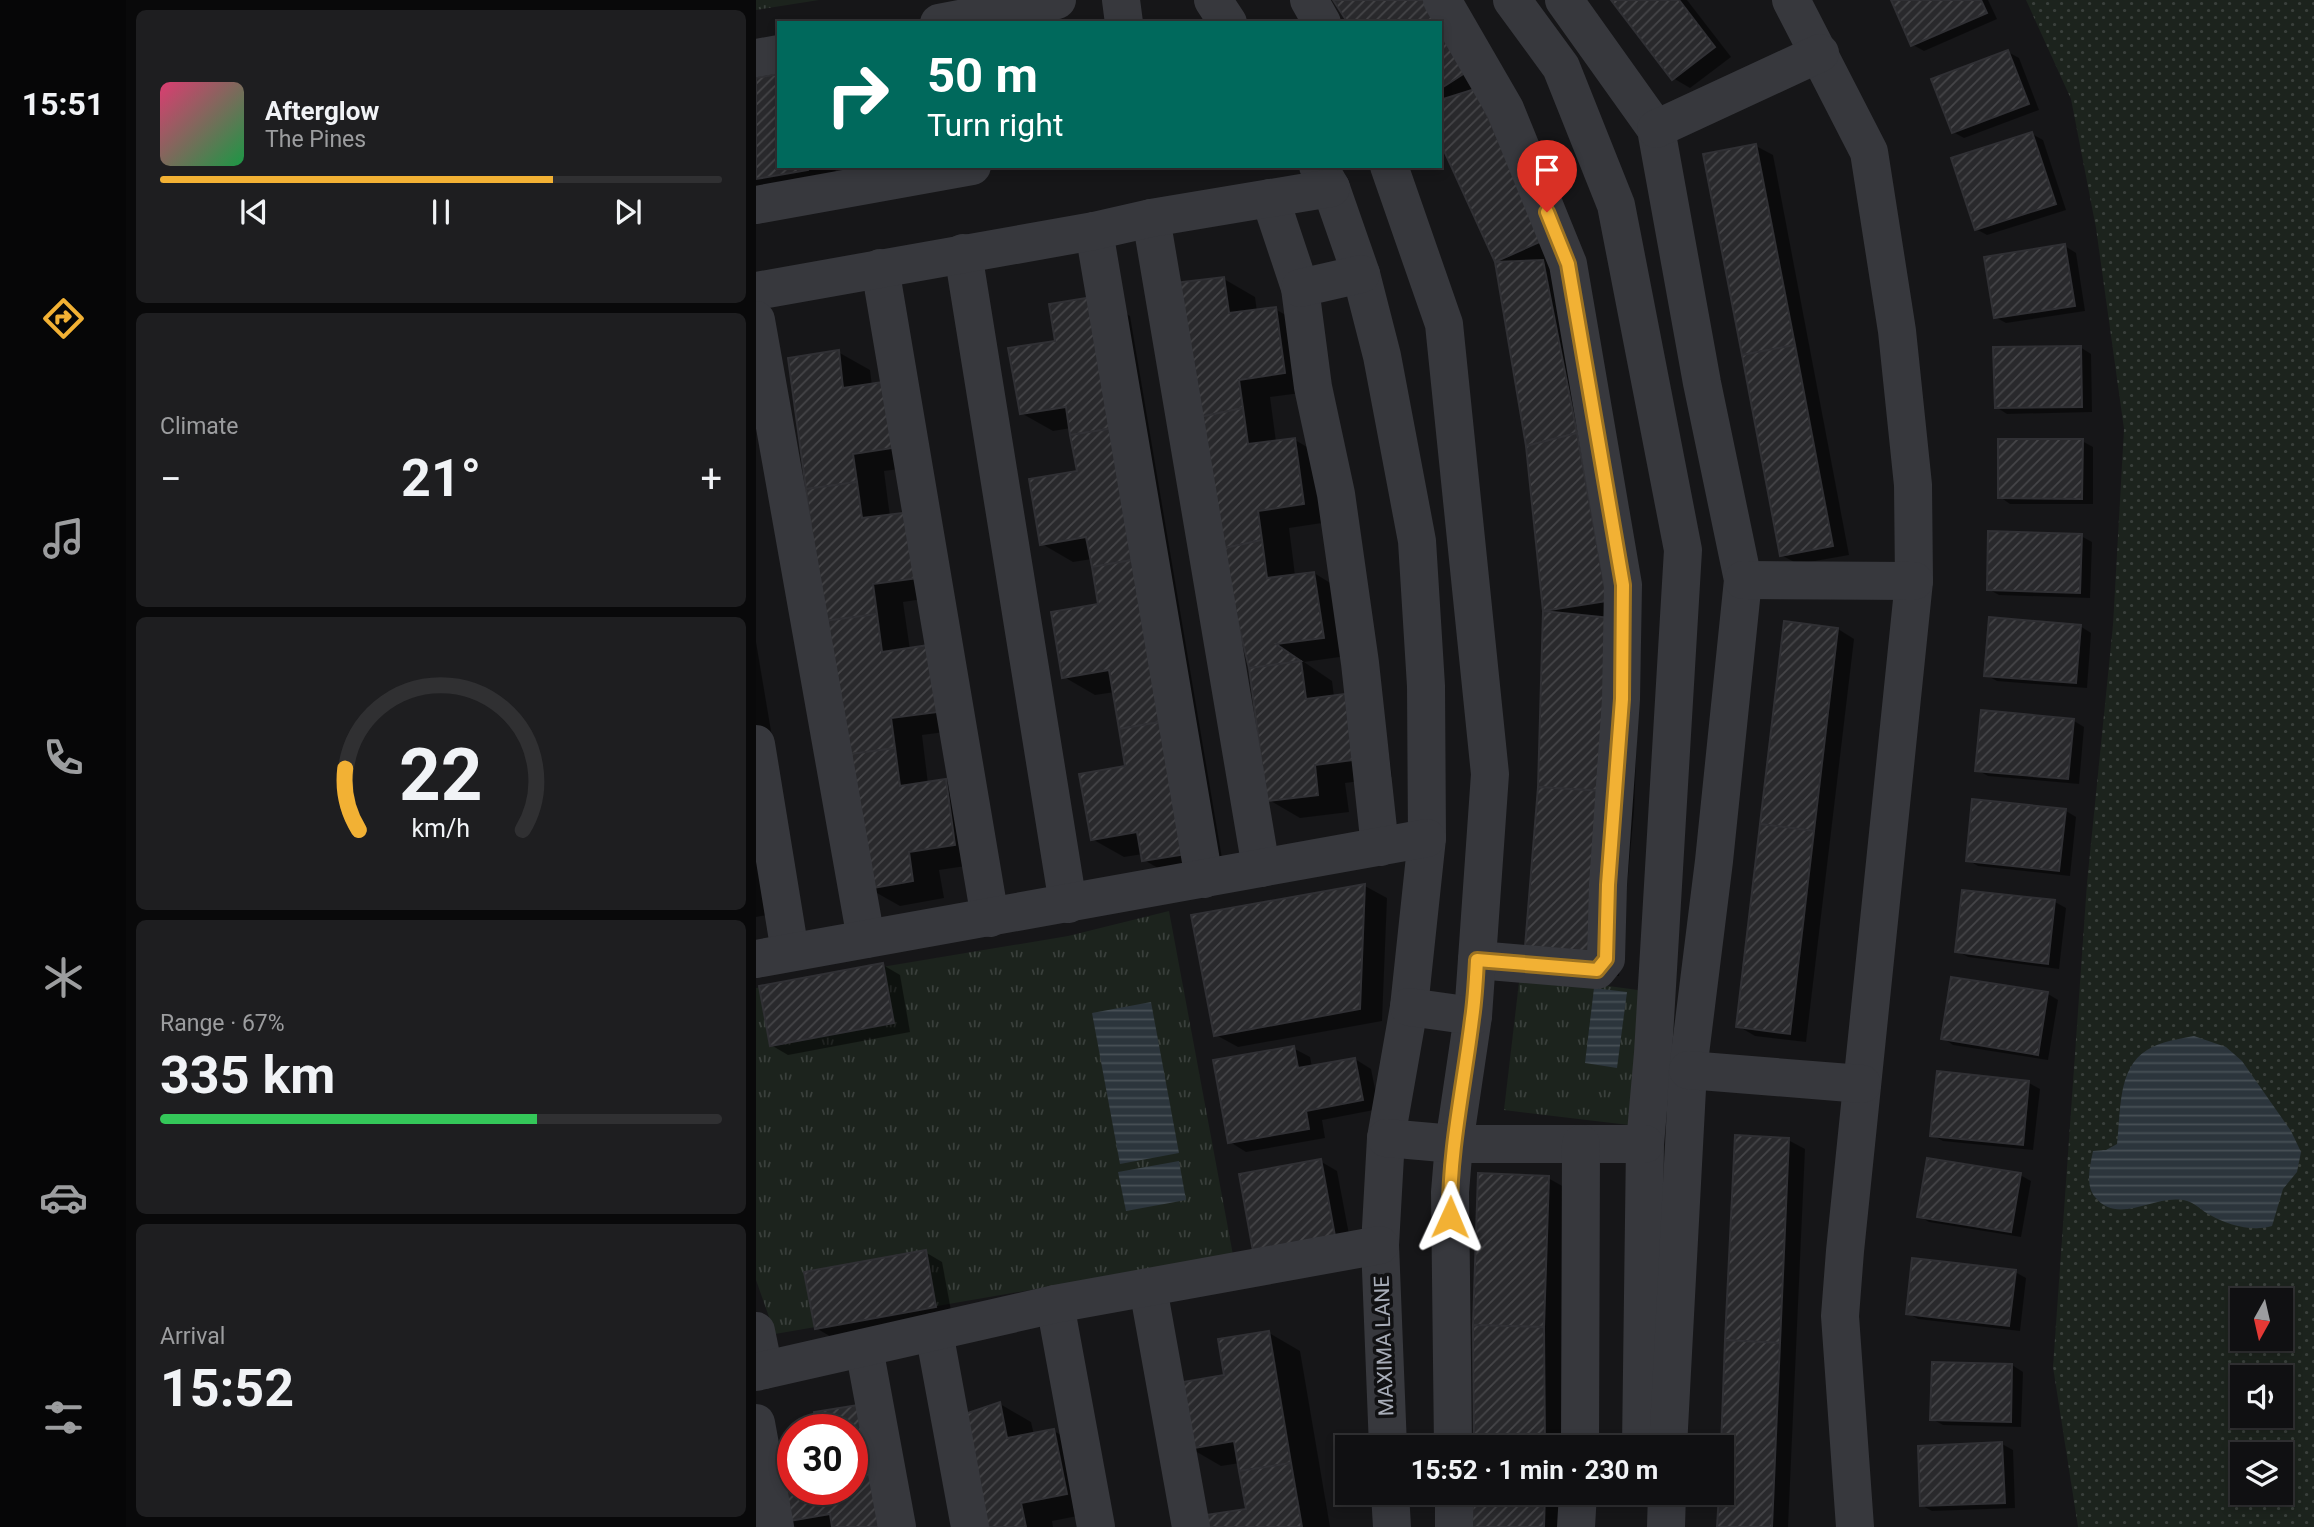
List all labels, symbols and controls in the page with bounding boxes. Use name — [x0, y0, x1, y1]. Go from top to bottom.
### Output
text: 50 m — [927, 47, 1038, 104]
icon: right — [812, 49, 903, 140]
text: 15:51 — [22, 85, 104, 123]
text: Afterglow — [265, 96, 379, 126]
text: Turn right — [927, 106, 1063, 144]
text: The Pines — [265, 126, 366, 153]
pin — [1517, 140, 1577, 212]
icon: arrive — [1528, 151, 1566, 189]
icon: previous — [235, 193, 273, 231]
icon: pause — [422, 193, 460, 231]
icon: next — [609, 193, 647, 231]
icon: directions — [39, 294, 88, 343]
text: Climate — [160, 413, 239, 440]
text: 21° — [401, 448, 481, 509]
text: − — [160, 457, 182, 501]
text: + — [700, 457, 722, 501]
icon: music — [39, 514, 88, 563]
text: 22 — [399, 732, 483, 818]
icon: phone — [39, 733, 88, 782]
text: km/h — [412, 813, 470, 842]
icon: climate — [39, 953, 88, 1002]
text: Range · 67% — [160, 1010, 285, 1037]
text: 335 km — [160, 1045, 335, 1106]
icon: car — [39, 1173, 88, 1222]
position arrow — [1413, 1180, 1487, 1254]
street label: MAXIMA LANE — [1370, 1275, 1398, 1417]
north arrow — [2230, 1288, 2292, 1351]
map controls — [2230, 1288, 2293, 1505]
text: Arrival — [160, 1323, 225, 1350]
text: 15:52 — [160, 1358, 294, 1419]
button: sound — [2230, 1365, 2293, 1428]
icon: filters — [39, 1393, 88, 1442]
speed limit sign: 30 — [777, 1414, 868, 1505]
button: layers — [2230, 1442, 2293, 1505]
text: 15:52 · 1 min · 230 m — [1411, 1455, 1658, 1485]

